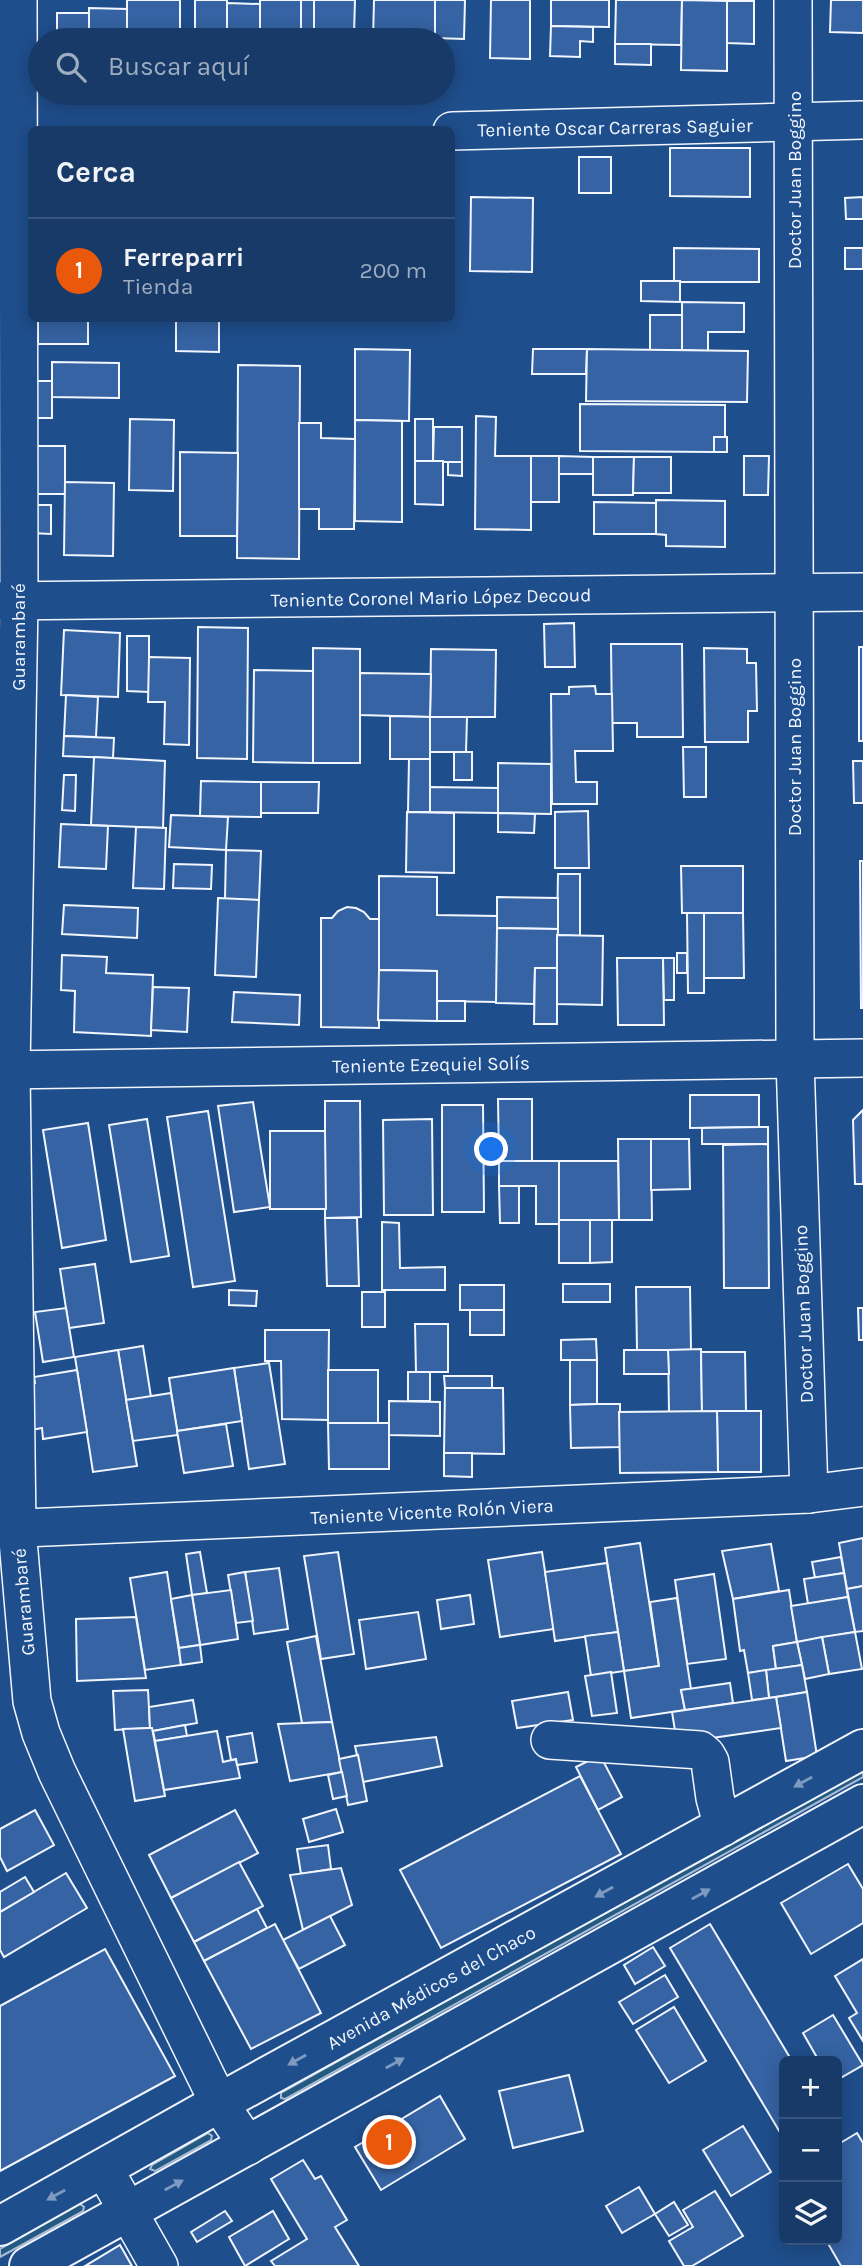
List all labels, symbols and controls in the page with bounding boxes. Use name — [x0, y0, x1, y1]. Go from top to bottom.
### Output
search box — [28, 28, 455, 105]
icon: search — [52, 48, 90, 86]
text: Buscar aquí — [108, 51, 250, 82]
street label: Doctor Juan Boggino — [784, 91, 806, 269]
street label: Teniente Oscar Carreras Saguier — [477, 115, 753, 141]
text: Cerca — [56, 154, 136, 190]
text: Ferreparri — [123, 242, 244, 273]
text: 1 — [75, 257, 83, 284]
text: 200 m — [359, 257, 427, 284]
text: Tienda — [123, 273, 193, 300]
street label: Guarambaré — [8, 583, 30, 691]
street label: Teniente Coronel Mario López Decoud — [270, 584, 592, 612]
street label: Doctor Juan Boggino — [784, 658, 806, 836]
street label: Teniente Ezequiel Solís — [332, 1052, 530, 1078]
your location — [474, 1132, 508, 1166]
street label: Doctor Juan Boggino — [790, 1224, 818, 1403]
street label: Teniente Vicente Rolón Viera — [310, 1495, 554, 1529]
street label: Guarambaré — [8, 1547, 40, 1656]
one-way arrow — [794, 1776, 813, 1788]
one-way arrow — [594, 1886, 614, 1898]
one-way arrow — [691, 1888, 711, 1899]
street label: Avenida Médicos del Chaco — [323, 1921, 540, 2055]
one-way arrow — [287, 2054, 307, 2066]
map controls — [779, 2056, 842, 2245]
button: + — [779, 2056, 842, 2119]
one-way arrow — [385, 2057, 404, 2069]
pin: 1 — [366, 2116, 412, 2168]
button: − — [779, 2119, 842, 2182]
one-way arrow — [164, 2179, 184, 2191]
button: layers — [779, 2182, 842, 2245]
one-way arrow — [46, 2189, 66, 2201]

